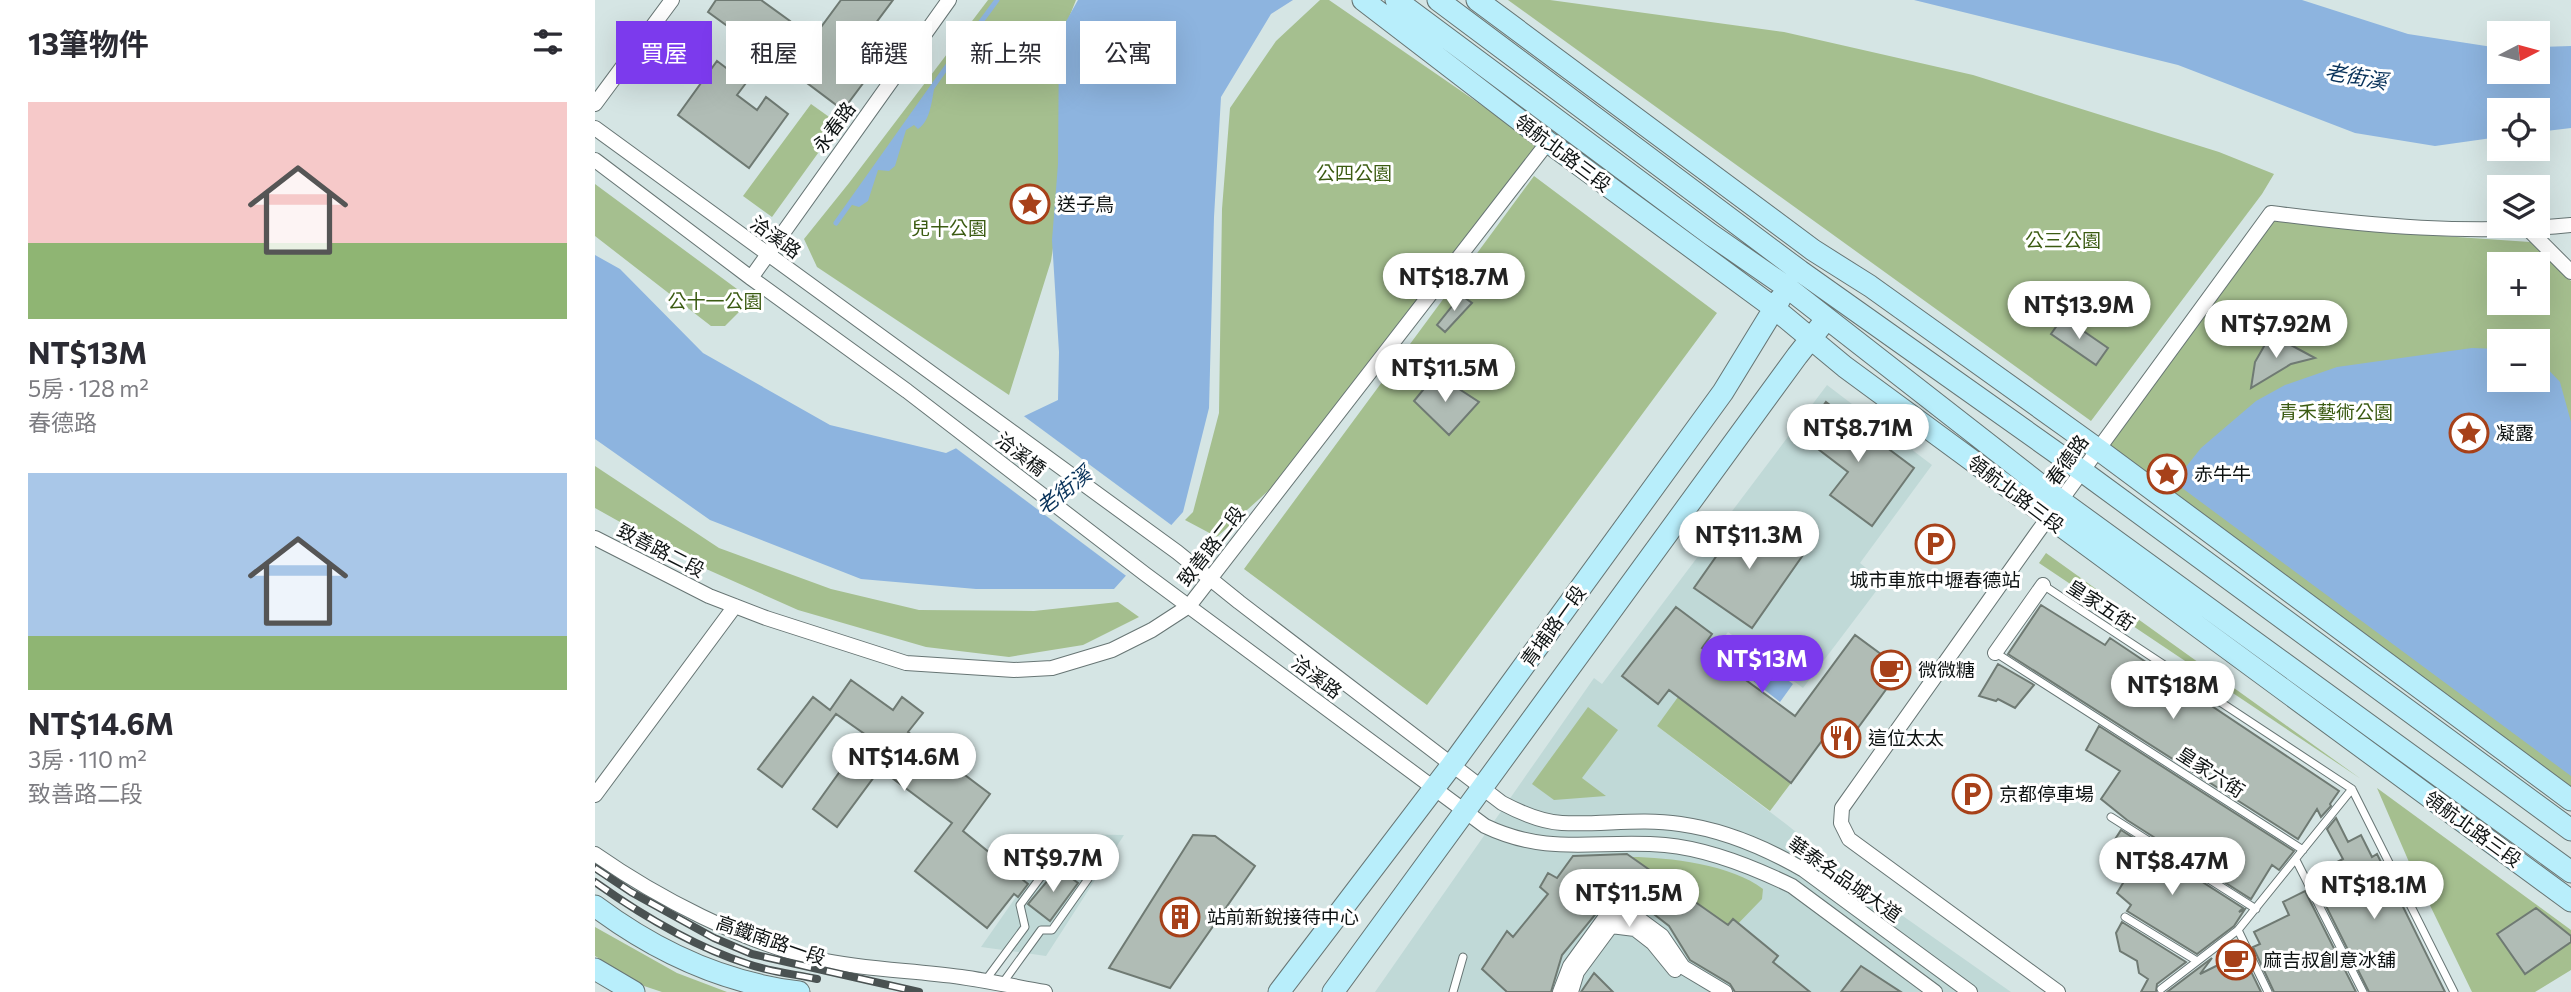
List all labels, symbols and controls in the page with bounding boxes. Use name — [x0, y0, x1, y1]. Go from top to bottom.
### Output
chip: 買屋 — [616, 21, 712, 84]
chip: 租屋 — [726, 21, 822, 84]
chip: 篩選 — [836, 21, 932, 84]
chip: 新上架 — [946, 21, 1066, 84]
chip: 公寓 — [1080, 21, 1176, 84]
north arrow — [2487, 21, 2550, 84]
map controls — [2487, 21, 2550, 392]
icon: filters — [529, 23, 567, 61]
text: 13筆物件 — [28, 24, 149, 61]
water label: 老街溪 — [2323, 58, 2392, 94]
street label: 永春路 — [808, 97, 860, 157]
button: locate — [2487, 98, 2550, 161]
street label: 領航北路三段 — [1511, 109, 1616, 196]
icon: home — [235, 147, 361, 273]
park label: 公四公園 — [1316, 161, 1392, 184]
button: layers — [2487, 175, 2550, 238]
place icon: 送子鳥 — [1009, 183, 1051, 225]
place label: 送子鳥 — [1057, 192, 1114, 215]
street label: 洽溪路 — [746, 211, 806, 263]
park label: 兒十公園 — [911, 216, 987, 239]
park label: 公三公園 — [2025, 228, 2101, 251]
button: + — [2487, 252, 2550, 315]
pin: NT$18.7M — [1382, 254, 1526, 313]
text: NT$18.7M — [1399, 262, 1509, 290]
pin: NT$13.9M — [2007, 282, 2151, 341]
park label: 公十一公園 — [667, 289, 763, 312]
text: NT$13.9M — [2024, 290, 2134, 318]
pin: NT$7.92M — [2204, 300, 2348, 360]
text: NT$7.92M — [2220, 309, 2332, 337]
button: − — [2487, 329, 2550, 392]
text: NT$13M — [28, 333, 147, 370]
pin: NT$11.5M — [1373, 344, 1517, 404]
text: NT$11.5M — [1391, 353, 1499, 381]
text: 5房 · 128 m² — [28, 374, 149, 402]
park label: 青禾藝術公園 — [2279, 400, 2393, 423]
pin: NT$8.71M — [1786, 405, 1930, 464]
text: 春德路 — [28, 408, 97, 436]
place icon: 凝露 — [2448, 412, 2490, 454]
text: NT$8.71M — [1803, 413, 1913, 441]
place label: 凝露 — [2496, 421, 2534, 444]
street label: 洽溪橋 — [992, 427, 1051, 480]
street label: 春德路 — [2041, 430, 2093, 490]
street label: 領航北路三段 — [1964, 450, 2069, 537]
place icon: 赤牛牛 — [2146, 453, 2188, 495]
water label: 老街溪 — [1031, 459, 1098, 519]
place label: 赤牛牛 — [2194, 462, 2251, 485]
street label: 致善路二段 — [1172, 501, 1249, 590]
pin: NT$11.3M — [1677, 512, 1821, 571]
icon: home — [235, 518, 361, 644]
street label: 致善路二段 — [614, 518, 709, 581]
text: NT$11.3M — [1695, 520, 1803, 548]
parking icon: 城市車旅中壢春德站 — [1914, 523, 1956, 565]
place label: 城市車旅中壢春德站 — [1849, 568, 2021, 591]
street label: 皇家五街 — [2063, 574, 2139, 635]
street label: 青埔路一段 — [1515, 581, 1590, 671]
pin: NT$13M — [1705, 636, 1819, 695]
text: NT$13M — [1716, 644, 1808, 672]
cafe icon: 微微糖 — [1870, 649, 1912, 691]
street label: 洽溪路 — [1288, 650, 1347, 703]
place label: 微微糖 — [1918, 658, 1975, 681]
pin: NT$18M — [2116, 662, 2230, 721]
text: NT$18M — [2127, 670, 2219, 698]
text: NT$14.6M — [28, 704, 174, 741]
restaurant icon: 這位太太 — [1820, 717, 1862, 759]
place label: 這位太太 — [1868, 726, 1944, 749]
pin: NT$14.6M — [832, 734, 976, 793]
street label: 皇家六街 — [2173, 741, 2249, 802]
text: NT$14.6M — [848, 742, 960, 770]
text: 3房 · 110 m² — [28, 745, 147, 773]
parking icon: 京都停車場 — [1951, 773, 1993, 815]
text: 致善路二段 — [28, 779, 143, 807]
place label: 京都停車場 — [1999, 782, 2094, 805]
street label: 領航北路三段 — [2420, 786, 2526, 871]
street label: 華泰名品城大道 — [1784, 831, 1906, 926]
pin: NT$9.7M — [988, 834, 1118, 894]
pin: NT$8.47M — [2100, 838, 2244, 897]
text: NT$9.7M — [1003, 843, 1103, 871]
text: NT$8.47M — [2115, 846, 2229, 874]
pin: NT$18.1M — [2302, 862, 2446, 921]
pin: NT$11.5M — [1557, 870, 1701, 929]
text: NT$18.1M — [2321, 870, 2427, 898]
text: NT$11.5M — [1575, 878, 1683, 906]
building icon: 站前新銳接待中心 — [1159, 896, 1201, 938]
place label: 站前新銳接待中心 — [1207, 905, 1359, 928]
street label: 高鐵南路一段 — [714, 910, 829, 969]
cafe icon: 麻吉叔創意冰舖 — [2215, 939, 2257, 981]
place label: 麻吉叔創意冰舖 — [2263, 948, 2396, 971]

